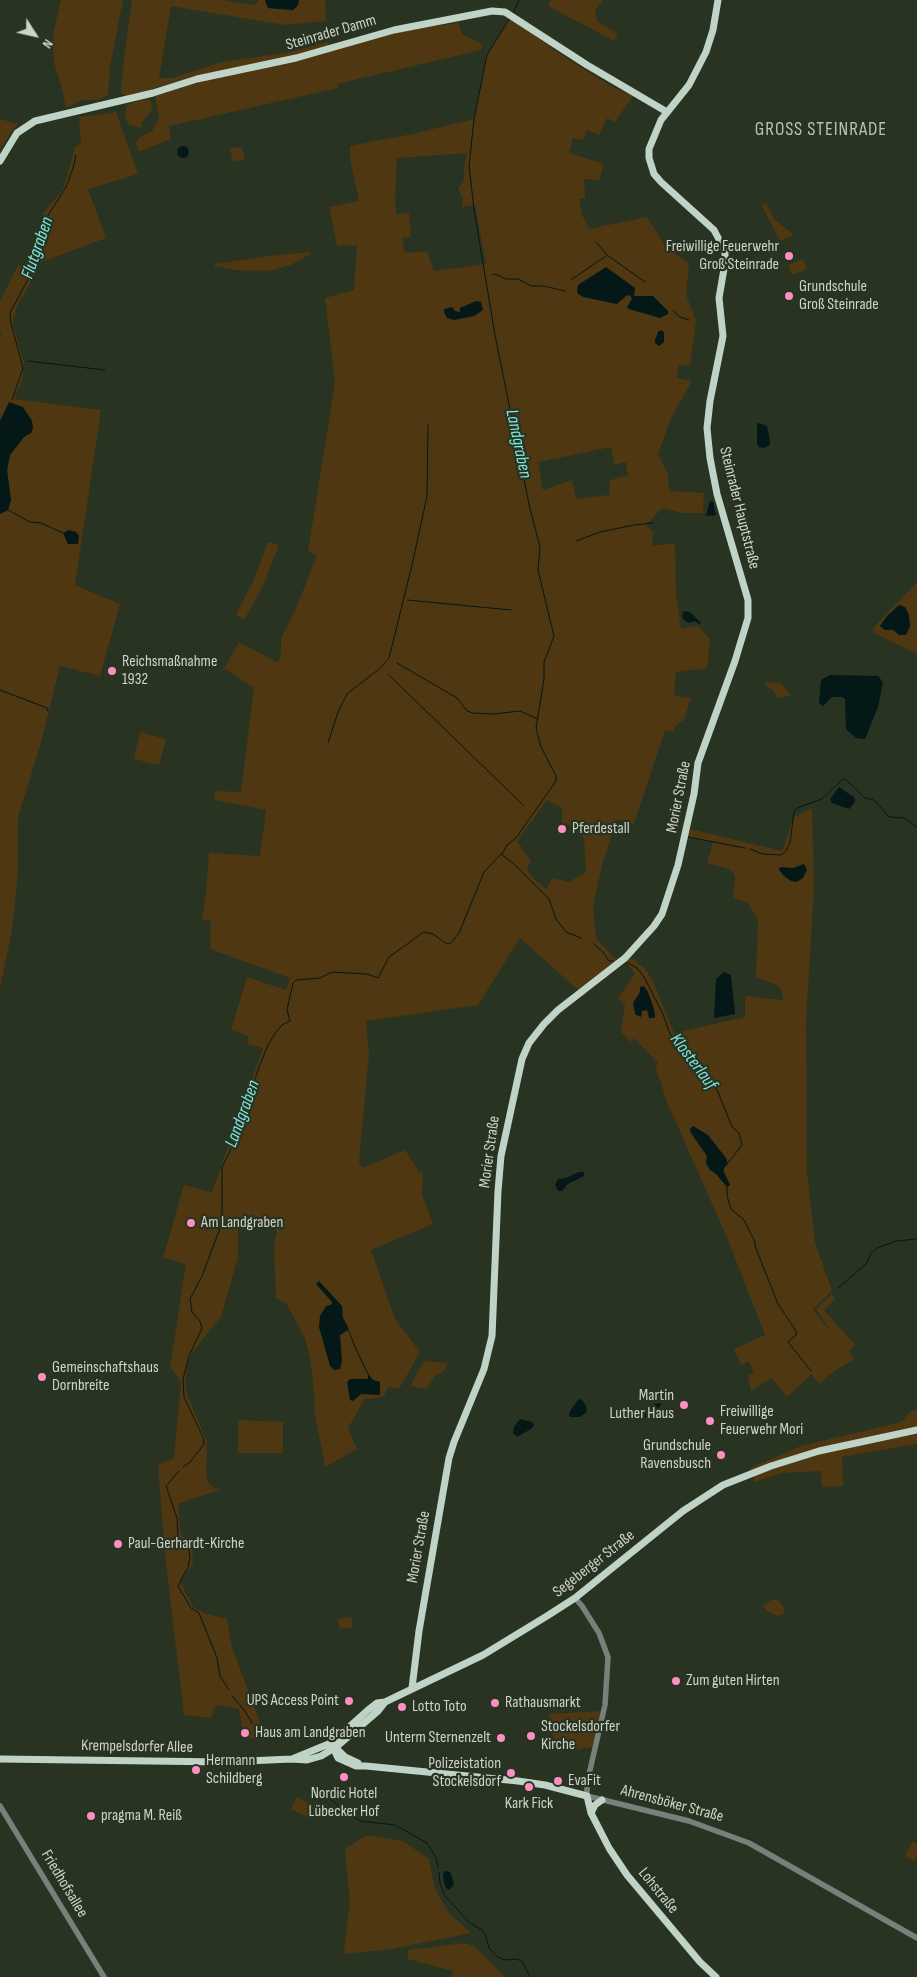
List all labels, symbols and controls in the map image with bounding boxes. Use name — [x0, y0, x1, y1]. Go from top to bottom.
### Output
north arrow — [10, 10, 60, 60]
street label: Steinrader Damm — [284, 11, 378, 55]
text: N — [39, 36, 57, 52]
district label: GROSS STEINRADE — [753, 119, 889, 141]
water label: Flutgraben — [17, 214, 59, 282]
place label: Freiwillige Feuerwehr Groß Steinrade — [666, 237, 779, 275]
marker: Freiwillige Feuerwehr Groß Steinrade — [783, 250, 795, 262]
place label: Grundschule Groß Steinrade — [799, 277, 879, 315]
marker: Grundschule Groß Steinrade — [783, 290, 795, 302]
water label: Landgraben — [500, 408, 536, 480]
street label: Steinrader Hauptstraße — [715, 445, 763, 571]
place label: Reichsmaßnahme 1932 — [122, 652, 217, 690]
marker: Reichsmaßnahme 1932 — [106, 665, 118, 677]
street label: Morier Straße — [663, 760, 695, 834]
place label: Pferdestall — [572, 819, 630, 839]
marker: Pferdestall — [556, 823, 568, 835]
water label: Klosterlauf — [665, 1029, 721, 1095]
water label: Landgraben — [221, 1078, 265, 1150]
street label: Morier Straße — [475, 1115, 505, 1189]
place label: Am Landgraben — [201, 1213, 283, 1233]
marker: Am Landgraben — [185, 1217, 197, 1229]
place label: Gemeinschaftshaus Dornbreite — [52, 1358, 159, 1396]
marker: Gemeinschaftshaus Dornbreite — [36, 1371, 48, 1383]
place label: Martin Luther Haus — [609, 1386, 674, 1424]
marker: Martin Luther Haus — [678, 1399, 690, 1411]
place label: Freiwillige Feuerwehr Mori — [720, 1402, 803, 1440]
marker: Freiwillige Feuerwehr Mori — [704, 1415, 716, 1427]
place label: Grundschule Ravensbusch — [640, 1436, 711, 1474]
marker: Grundschule Ravensbusch — [715, 1449, 727, 1461]
street label: Morier Straße — [403, 1510, 435, 1584]
street label: Segeberger Straße — [549, 1526, 639, 1602]
place label: Paul-Gerhardt-Kirche — [128, 1534, 244, 1554]
marker: Paul-Gerhardt-Kirche — [112, 1538, 124, 1550]
place label: Zum guten Hirten — [686, 1671, 780, 1691]
marker: Zum guten Hirten — [670, 1675, 682, 1687]
place label: UPS Access Point — [247, 1691, 339, 1711]
place label: Rathausmarkt — [505, 1693, 581, 1713]
marker: UPS Access Point — [343, 1695, 355, 1707]
place label: Lotto Toto — [412, 1697, 467, 1717]
marker: Rathausmarkt — [489, 1697, 501, 1709]
marker: Lotto Toto — [396, 1701, 408, 1713]
place label: Stockelsdorfer Kirche — [541, 1717, 620, 1755]
place label: Haus am Landgraben — [255, 1723, 366, 1743]
marker: Haus am Landgraben — [239, 1727, 251, 1739]
place label: Unterm Sternenzelt — [385, 1728, 491, 1748]
marker: Stockelsdorfer Kirche — [525, 1730, 537, 1742]
marker: Unterm Sternenzelt — [495, 1732, 507, 1744]
street label: Krempelsdorfer Allee — [81, 1736, 193, 1758]
place label: Hermann Schildberg — [206, 1751, 262, 1789]
place label: Polizeistation Stockelsdorf — [428, 1754, 501, 1792]
marker: Hermann Schildberg — [190, 1764, 202, 1776]
marker: Polizeistation Stockelsdorf — [505, 1767, 517, 1779]
marker: Nordic Hotel Lübecker Hof — [338, 1771, 350, 1783]
place label: EvaFit — [568, 1771, 601, 1791]
marker: EvaFit — [552, 1775, 564, 1787]
marker: Kark Fick — [523, 1781, 535, 1793]
street label: Ahrensböker Straße — [619, 1781, 725, 1827]
place label: Nordic Hotel Lübecker Hof — [309, 1784, 379, 1822]
place label: Kark Fick — [505, 1794, 553, 1814]
place label: pragma M. Reiß — [101, 1806, 182, 1826]
marker: pragma M. Reiß — [85, 1810, 97, 1822]
street label: Friedhofsallee — [36, 1847, 92, 1921]
street label: Lohstraße — [634, 1864, 682, 1918]

